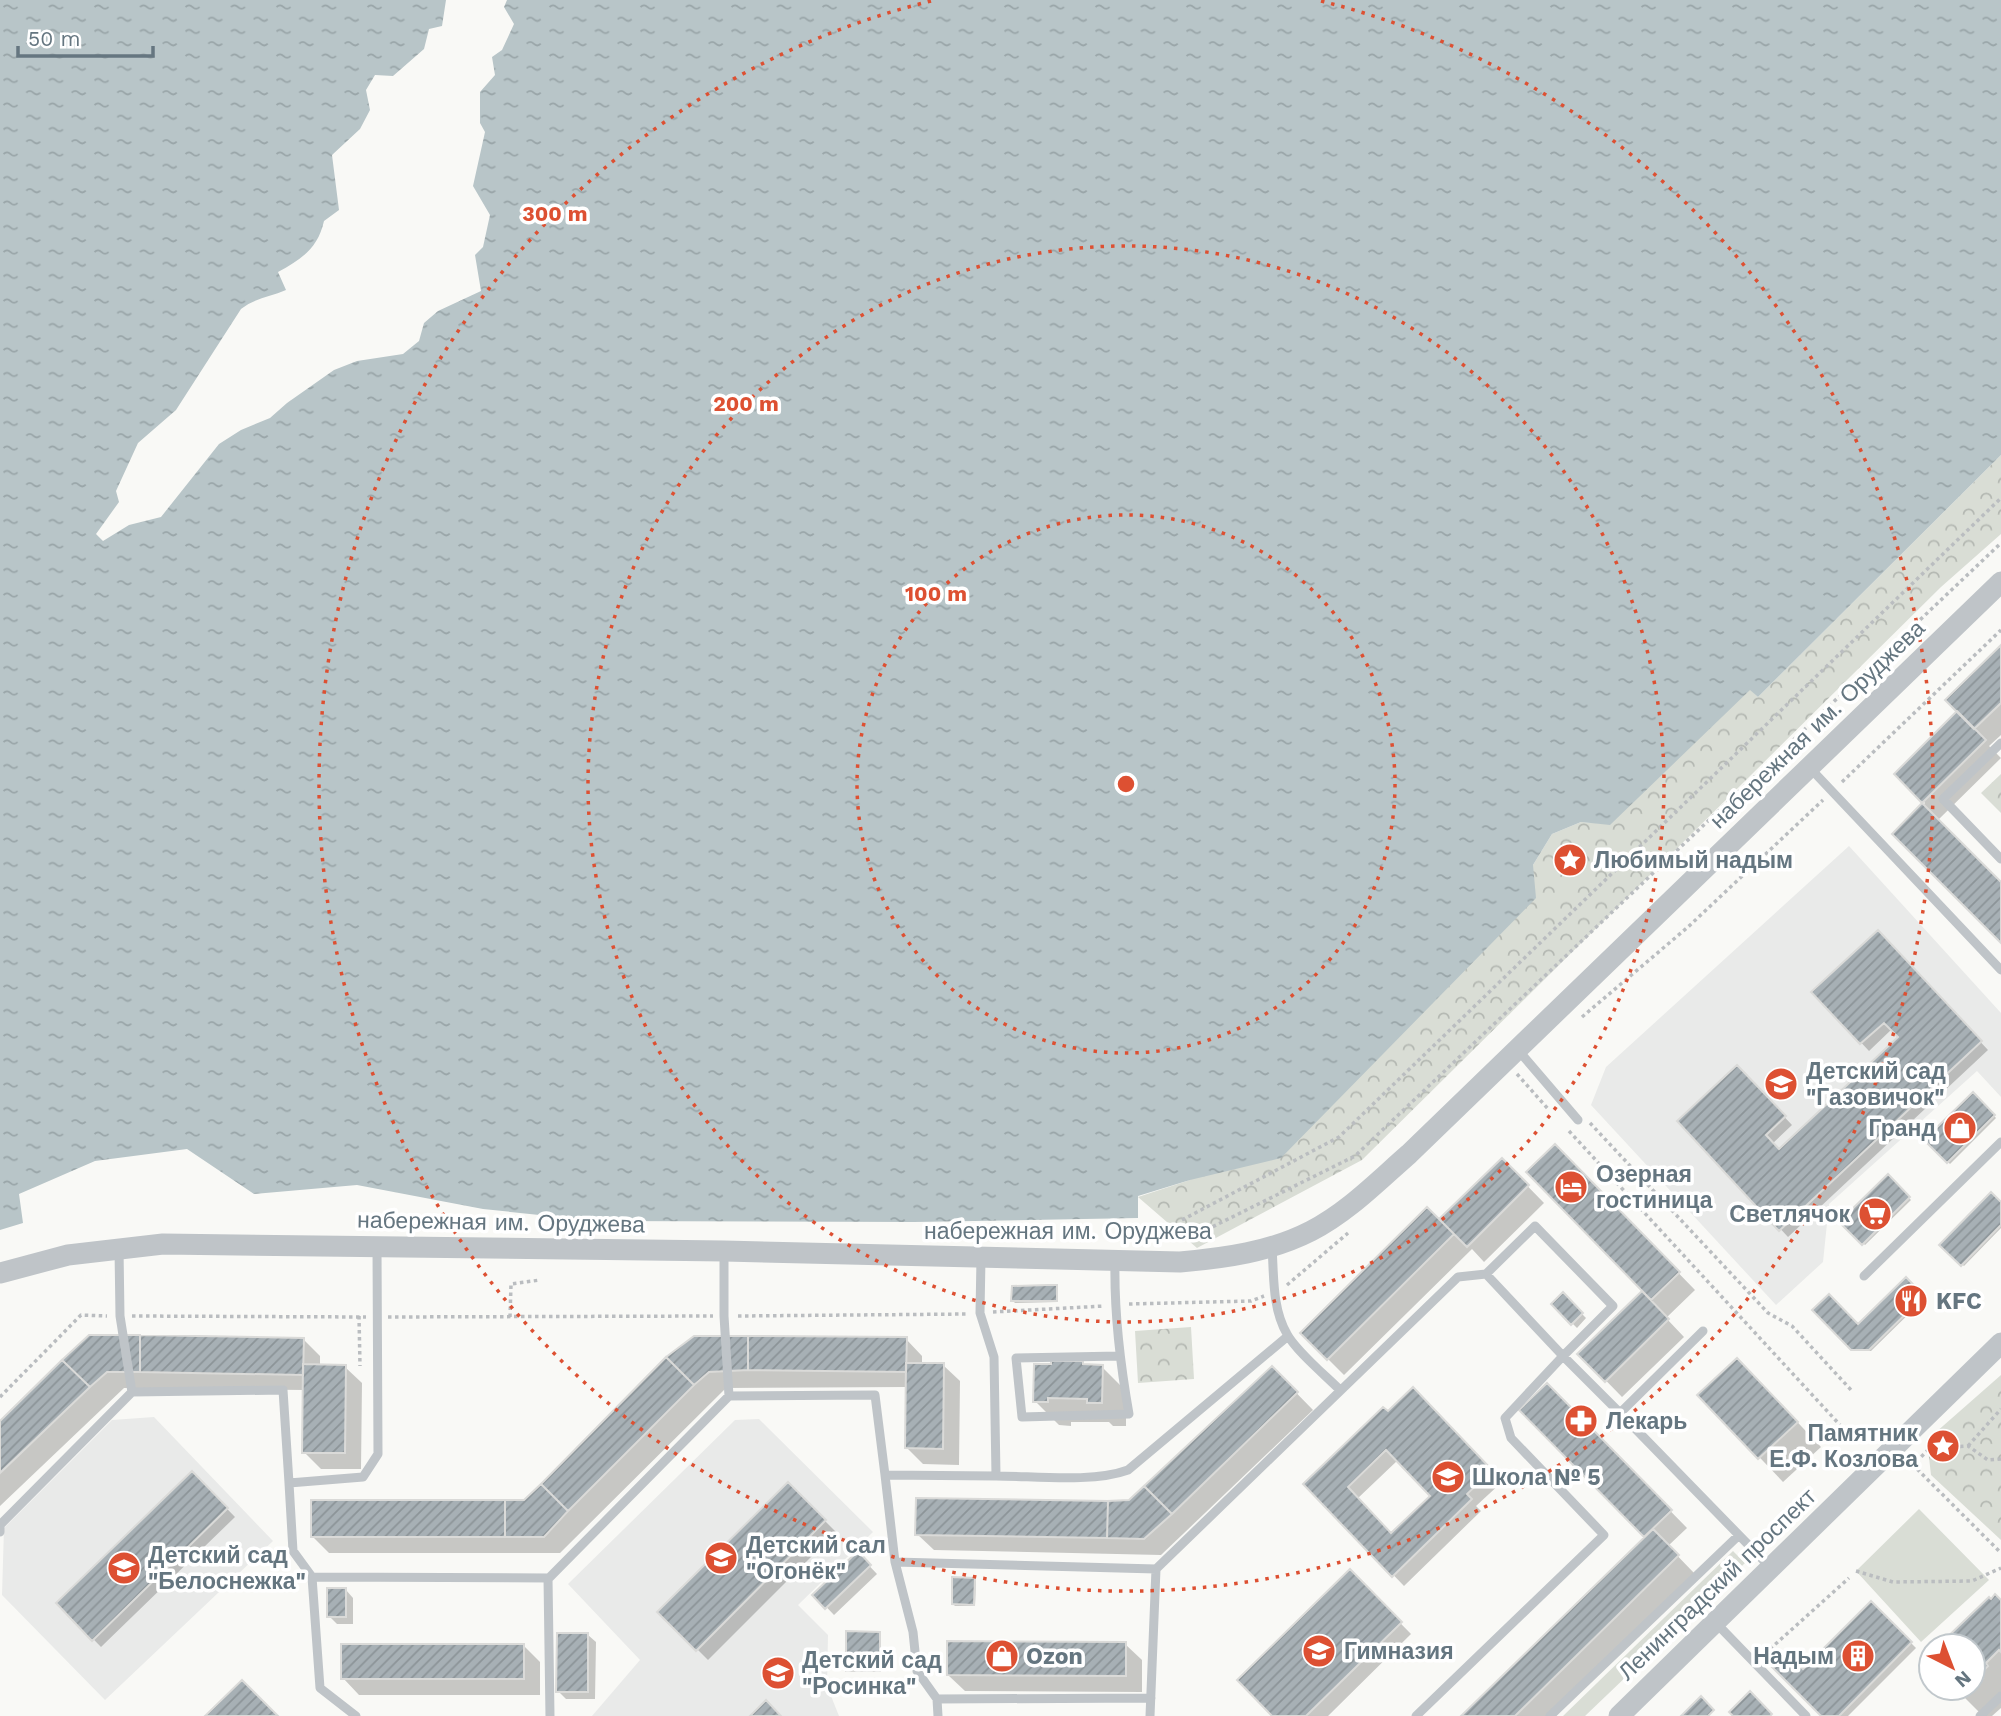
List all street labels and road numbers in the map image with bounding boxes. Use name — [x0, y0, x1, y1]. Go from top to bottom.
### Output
street label: набережная им. Оруджева — [1704, 615, 1930, 834]
street label: набережная им. Оруджева — [357, 1206, 645, 1239]
street label: набережная им. Оруджева — [924, 1218, 1212, 1245]
street label: Ленинградский проспект — [1613, 1483, 1822, 1686]

